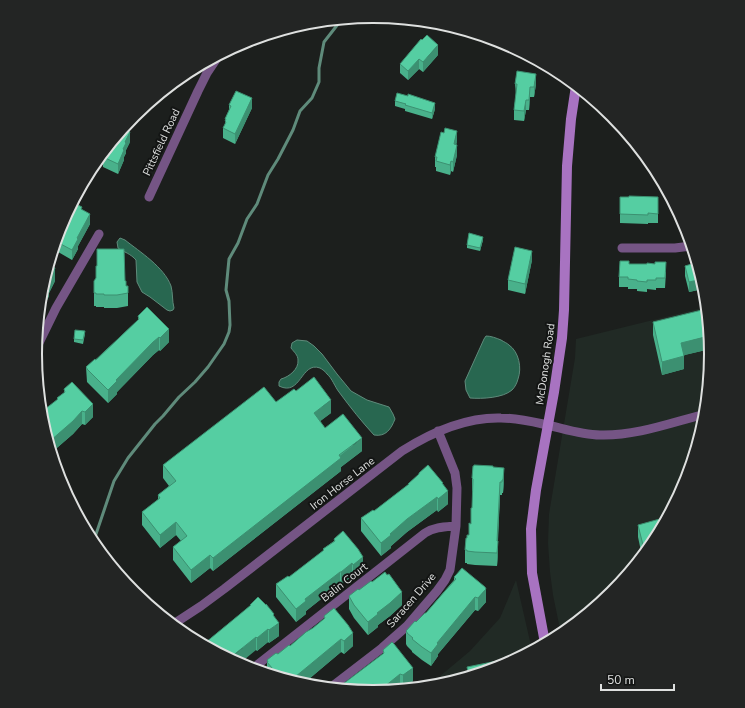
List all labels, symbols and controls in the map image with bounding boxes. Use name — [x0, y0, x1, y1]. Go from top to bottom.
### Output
street label: Pittsfield Road — [139, 106, 184, 178]
street label: McDonogh Road — [532, 322, 559, 406]
street label: Iron Horse Lane — [307, 453, 378, 513]
street label: Balin Court — [318, 559, 371, 605]
street label: Saracen Drive — [383, 570, 440, 631]
scale bar — [601, 666, 674, 692]
text: 50 m — [607, 672, 635, 688]

